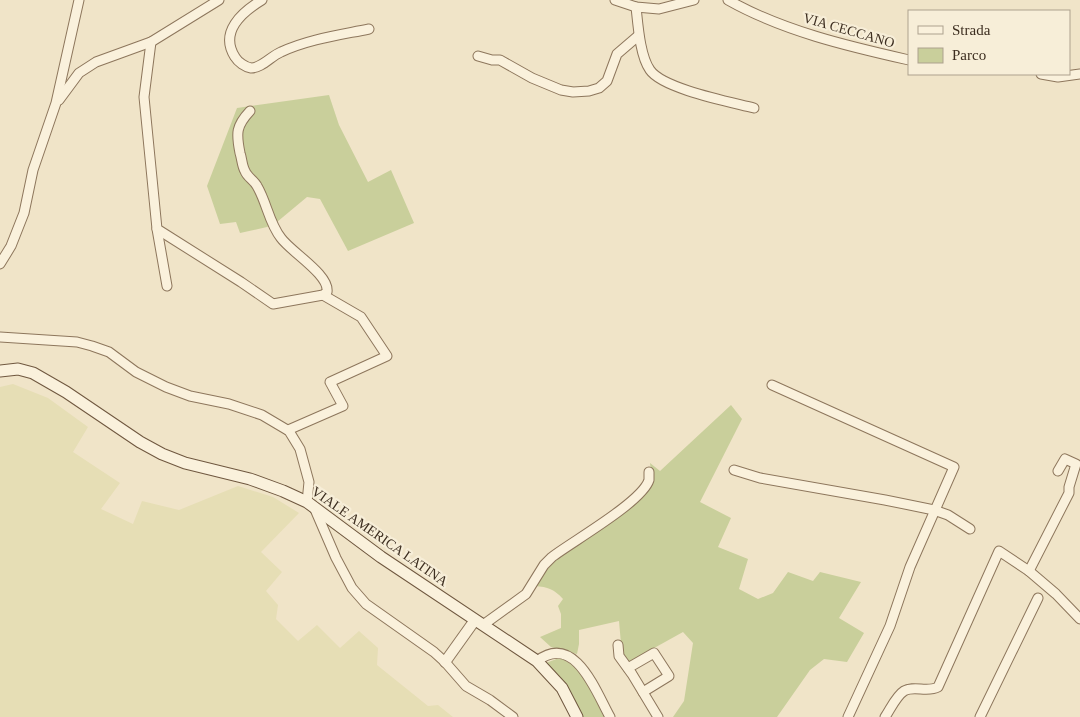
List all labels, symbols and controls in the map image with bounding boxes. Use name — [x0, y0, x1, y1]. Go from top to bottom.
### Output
street label: VIA CECCANO — [801, 10, 896, 51]
legend — [908, 10, 1070, 75]
text: Strada — [952, 22, 991, 38]
text: Parco — [952, 47, 986, 63]
street label: VIALE AMERICA LATINA — [309, 484, 451, 590]

